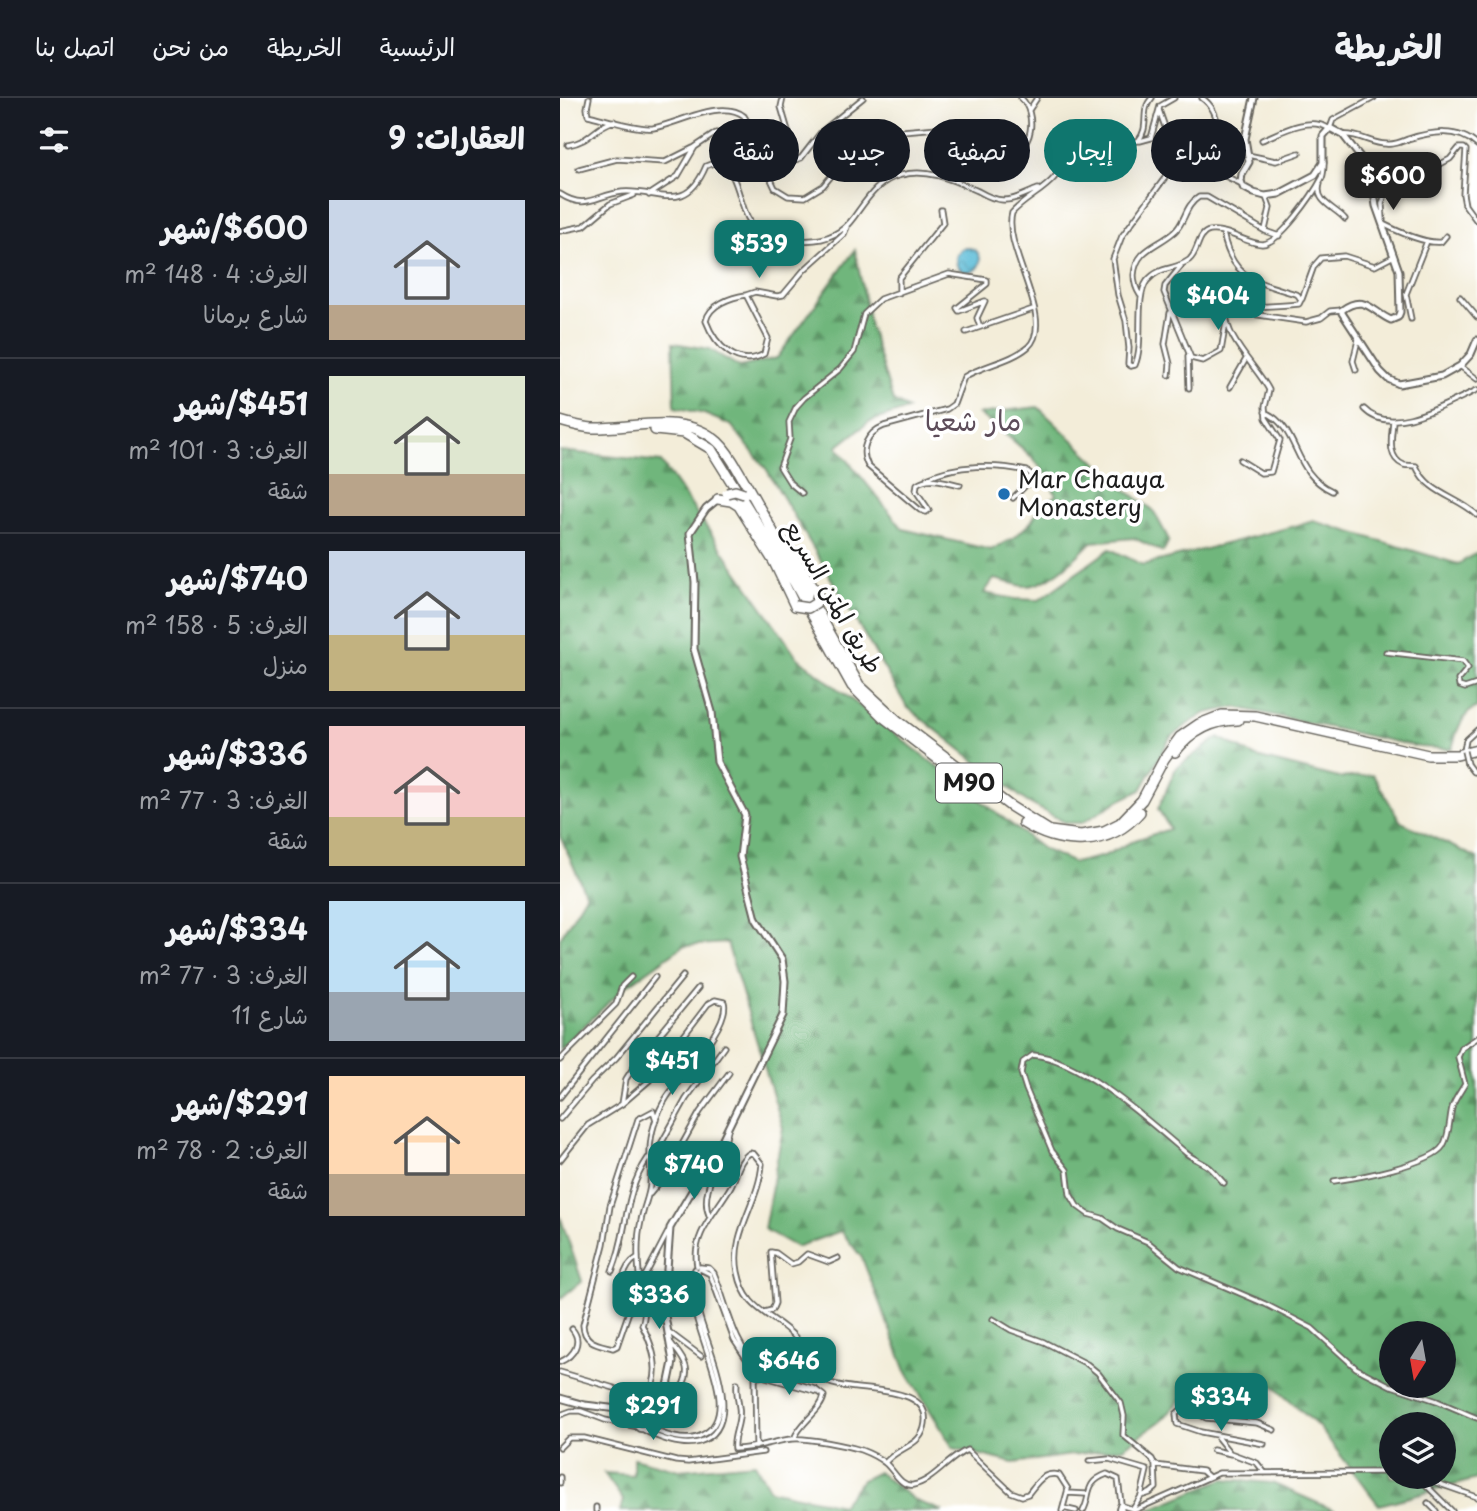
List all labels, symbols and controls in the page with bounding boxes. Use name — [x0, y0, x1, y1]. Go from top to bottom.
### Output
text: الخريطة — [1335, 20, 1442, 70]
text: اتصل بنا — [35, 28, 115, 64]
text: من نحن — [153, 28, 229, 64]
text: الخريطة — [267, 28, 342, 64]
text: الرئيسية — [380, 28, 455, 64]
text: العقارات: 9 — [388, 114, 525, 159]
chip: شقة — [709, 119, 799, 182]
chip: جديد — [813, 119, 910, 182]
chip: تصفية — [924, 119, 1030, 182]
chip: إيجار — [1044, 119, 1137, 182]
chip: شراء — [1151, 119, 1246, 182]
icon: filters — [35, 121, 73, 159]
pin: $600 — [1352, 152, 1434, 212]
text: $600 — [1361, 157, 1425, 192]
text: $600/شهر — [161, 204, 308, 249]
pin: $539 — [718, 220, 800, 280]
text: $539 — [730, 225, 788, 260]
icon: home — [385, 228, 469, 312]
text: الغرف: 4 · 148 m² — [124, 256, 308, 291]
pin: $404 — [1177, 272, 1259, 332]
text: $404 — [1186, 277, 1250, 312]
text: شارع برمانا — [203, 296, 308, 331]
text: $451/شهر — [176, 380, 308, 425]
district label: مار شعيا — [925, 398, 1021, 441]
icon: home — [385, 404, 469, 488]
text: الغرف: 3 · 101 m² — [128, 432, 308, 467]
place label: Mar Chaaya Monastery — [1018, 460, 1165, 524]
text: شقة — [268, 472, 308, 507]
marker: Mar Chaaya Monastery — [996, 486, 1012, 502]
street label: طريق المتن السريع — [775, 512, 893, 680]
text: $740/شهر — [168, 555, 308, 600]
icon: home — [385, 579, 469, 663]
text: الغرف: 5 · 158 m² — [125, 607, 308, 642]
text: منزل — [263, 647, 308, 682]
text: $336/شهر — [166, 730, 308, 775]
icon: home — [385, 754, 469, 838]
road number: M90 — [936, 764, 1002, 803]
text: الغرف: 3 · 77 m² — [139, 782, 308, 817]
text: شقة — [268, 822, 308, 857]
text: $334/شهر — [167, 905, 308, 950]
icon: home — [385, 929, 469, 1013]
text: الغرف: 3 · 77 m² — [139, 957, 308, 992]
text: شارع 11 — [231, 997, 308, 1032]
pin: $451 — [631, 1038, 713, 1097]
text: $451 — [645, 1042, 699, 1077]
text: $291/شهر — [173, 1080, 308, 1125]
icon: home — [385, 1104, 469, 1188]
text: الغرف: 2 · 78 m² — [136, 1132, 308, 1167]
pin: $740 — [653, 1142, 735, 1201]
text: $740 — [664, 1146, 724, 1181]
text: شقة — [268, 1172, 308, 1207]
pin: $336 — [618, 1272, 700, 1331]
text: $336 — [628, 1276, 690, 1311]
north arrow — [1379, 1321, 1456, 1398]
map controls — [1379, 1321, 1456, 1489]
pin: $646 — [748, 1338, 830, 1397]
text: $646 — [758, 1342, 820, 1377]
pin: $334 — [1180, 1374, 1262, 1433]
text: $334 — [1191, 1378, 1251, 1413]
pin: $291 — [612, 1382, 694, 1442]
text: $291 — [625, 1387, 681, 1422]
button: layers — [1379, 1412, 1456, 1489]

